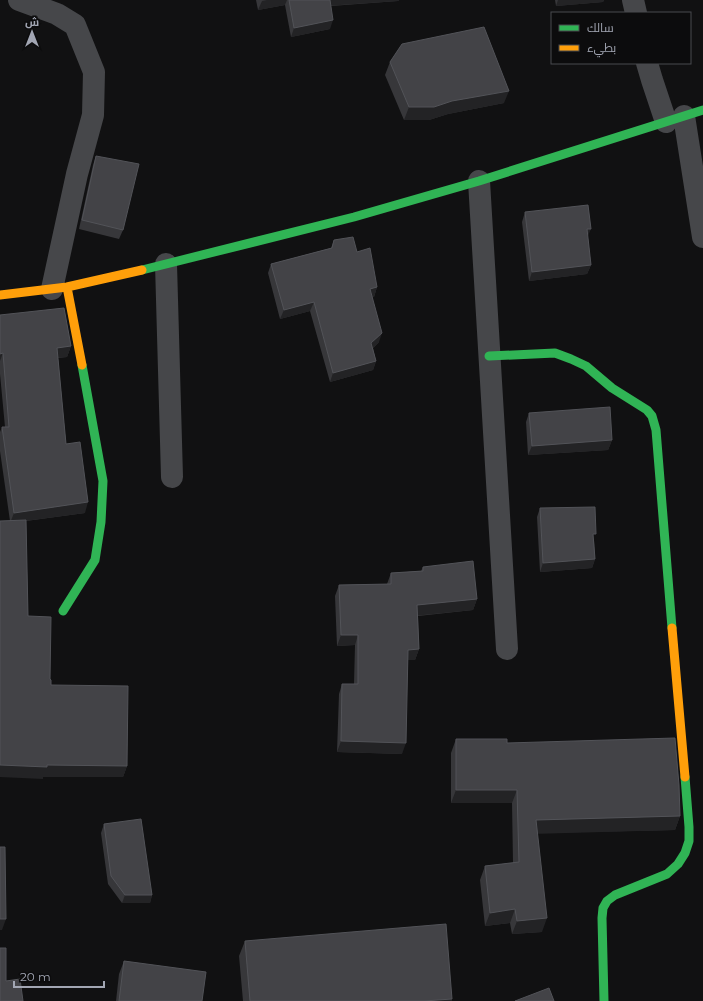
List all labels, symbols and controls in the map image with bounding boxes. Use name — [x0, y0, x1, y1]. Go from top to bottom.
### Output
north arrow — [12, 12, 52, 52]
legend — [551, 12, 691, 64]
text: ش — [25, 15, 39, 29]
text: سالك — [587, 20, 614, 35]
text: بطيء — [587, 40, 616, 58]
scale bar — [14, 963, 104, 989]
text: 20 m — [20, 969, 51, 984]

